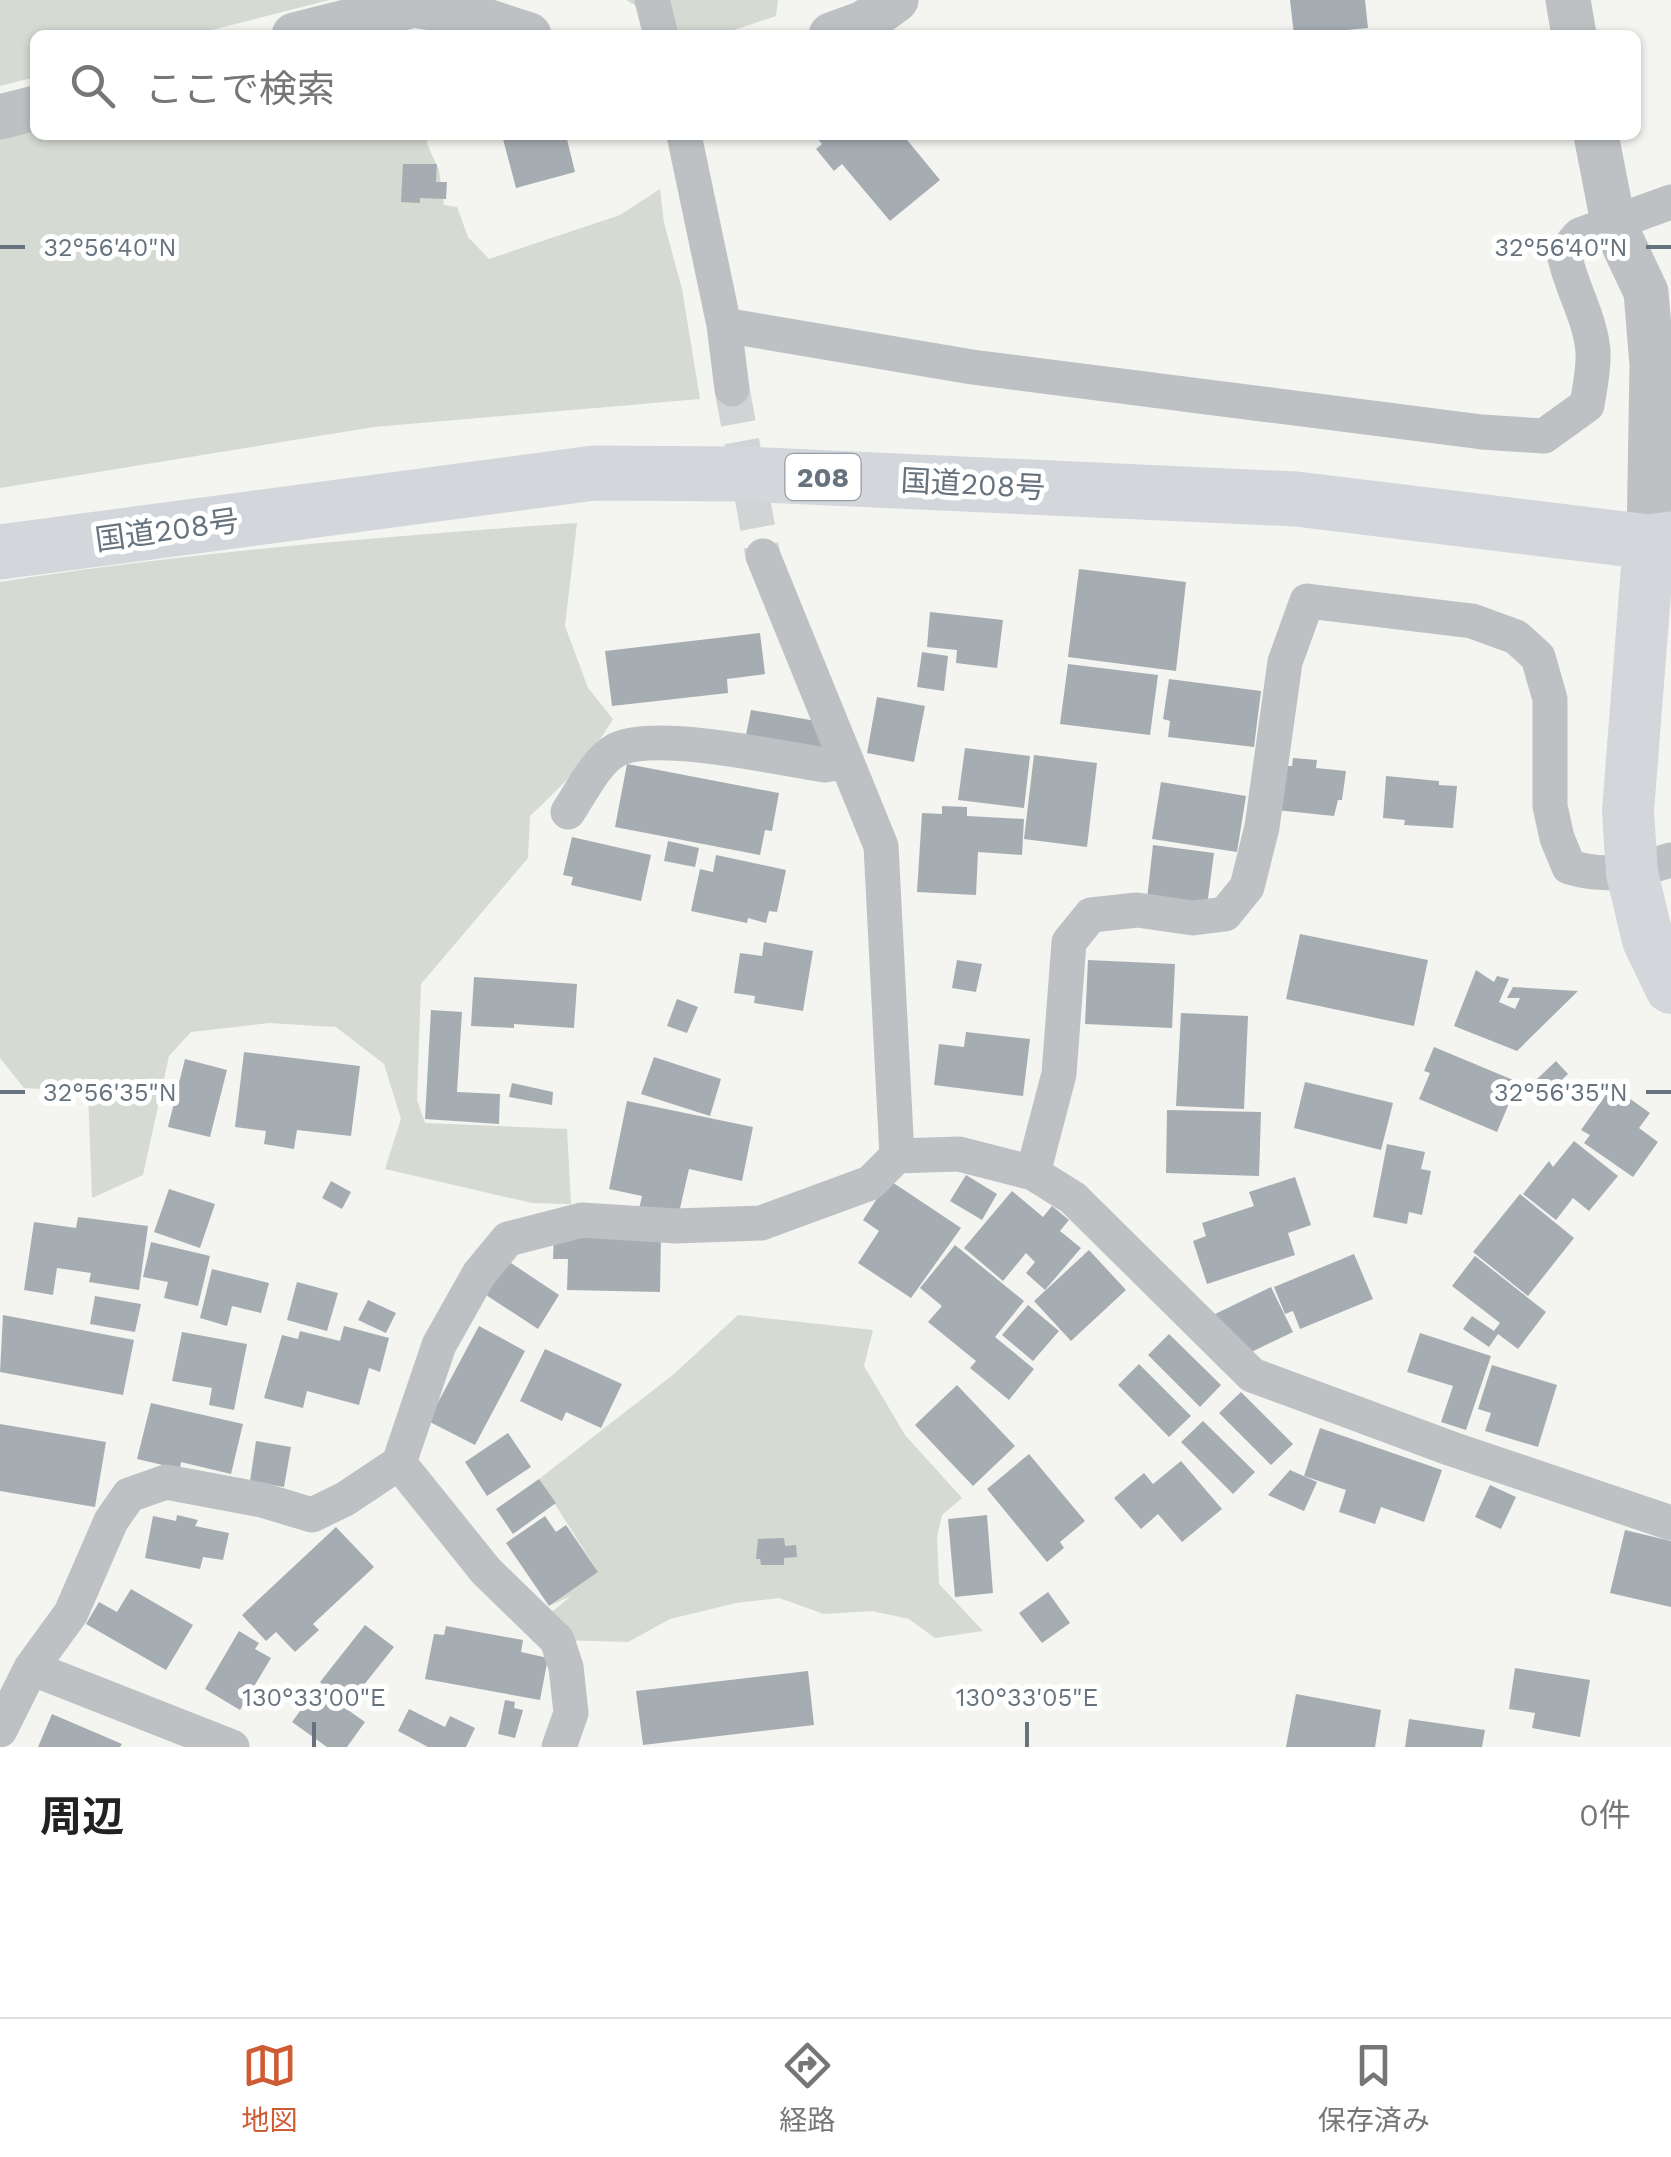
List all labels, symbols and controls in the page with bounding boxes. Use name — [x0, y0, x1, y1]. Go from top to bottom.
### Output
search box — [30, 30, 1641, 140]
icon: search — [65, 58, 120, 113]
text: ここで検索 — [145, 67, 335, 111]
text: 32°56'40"N — [43, 233, 177, 262]
text: 32°56'40"N — [1494, 233, 1628, 262]
road number: 208 — [786, 454, 860, 500]
street label: 国道208号 — [900, 463, 1046, 505]
street label: 国道208号 — [93, 503, 241, 557]
text: 32°56'35"N — [43, 1078, 177, 1107]
text: 32°56'35"N — [1494, 1078, 1628, 1107]
text: 130°33'00"E — [242, 1683, 386, 1712]
text: 130°33'05"E — [956, 1683, 1098, 1712]
text: 周辺 — [40, 1792, 124, 1841]
text: 0件 — [1579, 1796, 1631, 1834]
tab: 地図 — [241, 2038, 297, 2138]
tab: 経路 — [779, 2038, 836, 2138]
tab: 保存済み — [1318, 2038, 1430, 2138]

